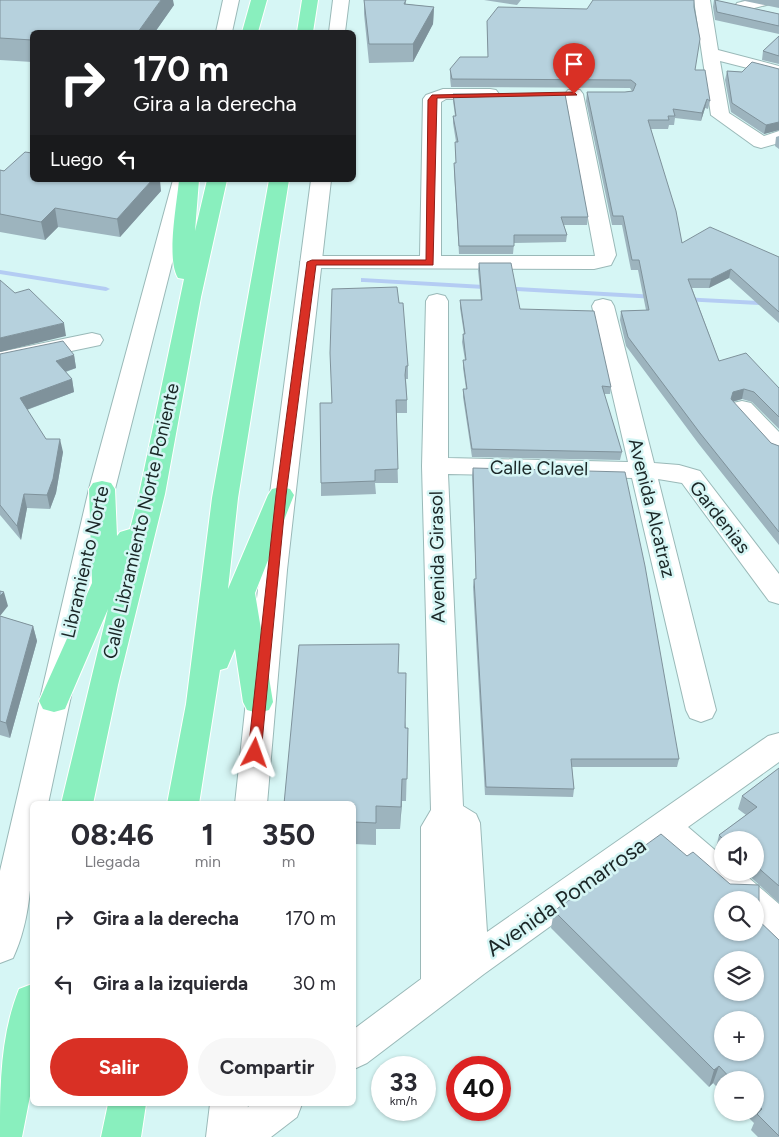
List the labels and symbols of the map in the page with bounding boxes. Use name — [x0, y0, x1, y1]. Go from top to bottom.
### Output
pin — [553, 43, 595, 94]
street label: Calle Libramiento Norte Poniente — [98, 381, 184, 661]
street label: Avenida Alcatraz — [624, 436, 680, 580]
street label: Calle Clavel — [490, 456, 588, 480]
street label: Gardenias — [685, 476, 756, 558]
street label: Libramiento Norte — [56, 484, 114, 640]
street label: Avenida Girasol — [424, 491, 450, 623]
position arrow — [228, 726, 280, 778]
street label: Avenida Pomarrosa — [481, 832, 651, 962]
speed limit sign: 40 — [446, 1056, 511, 1121]

